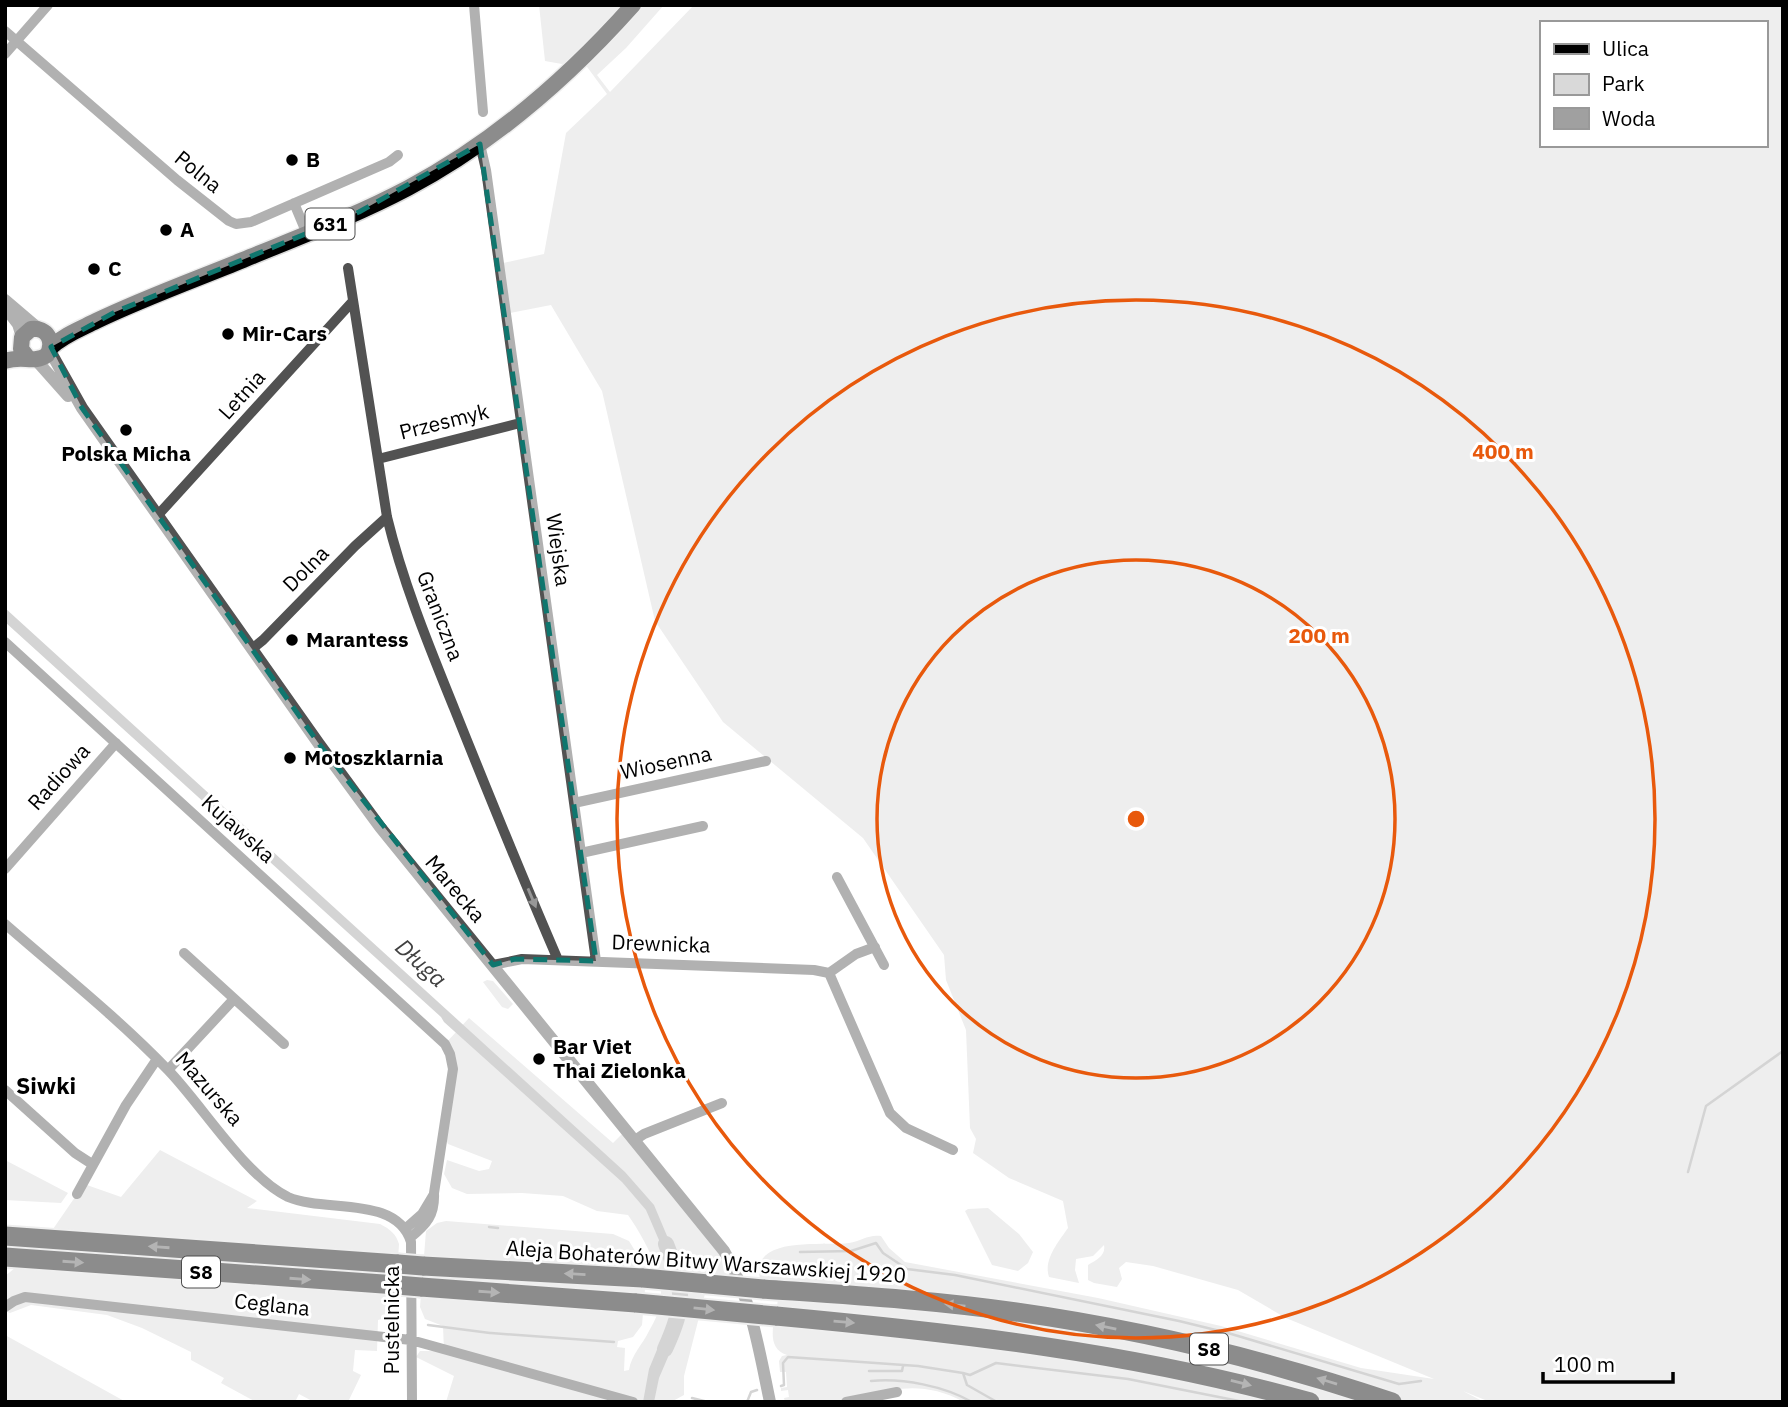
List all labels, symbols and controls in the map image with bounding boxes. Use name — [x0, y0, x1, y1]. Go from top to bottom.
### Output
legend — [1540, 21, 1767, 147]
text: Ulica — [1602, 34, 1649, 62]
text: Park — [1602, 69, 1645, 97]
text: Woda — [1602, 104, 1656, 132]
street label: Polna — [169, 144, 228, 199]
place label: B — [306, 145, 320, 173]
marker: B — [284, 152, 300, 168]
road number: 631 — [306, 208, 354, 240]
place label: A — [180, 215, 194, 243]
marker: A — [158, 222, 174, 238]
place label: C — [108, 254, 122, 282]
marker: C — [86, 261, 102, 277]
place label: Mir-Cars — [242, 319, 327, 347]
marker: Mir-Cars — [220, 326, 236, 342]
street label: Letnia — [212, 364, 271, 425]
street label: Przesmyk — [396, 396, 491, 446]
marker: Polska Micha — [118, 422, 134, 438]
text: 400 m — [1472, 437, 1534, 465]
place label: Polska Micha — [61, 439, 191, 467]
street label: Wiejska — [540, 512, 578, 588]
street label: Dolna — [276, 539, 335, 598]
street label: Graniczna — [411, 567, 471, 665]
text: 200 m — [1288, 621, 1350, 649]
place label: Marantess — [306, 625, 409, 653]
marker: Marantess — [284, 632, 300, 648]
street label: Radiowa — [21, 737, 96, 816]
street label: Wiosenna — [618, 739, 714, 785]
place label: Motoszklarnia — [304, 743, 443, 771]
marker: Motoszklarnia — [282, 750, 298, 766]
street label: Kujawska — [196, 788, 281, 869]
centre of rings — [1124, 807, 1148, 831]
street label: Marecka — [419, 849, 492, 928]
one-way arrow — [527, 888, 538, 909]
street label: Drewnicka — [611, 927, 711, 959]
water label: Długa — [390, 931, 454, 993]
place label: Bar Viet Thai Zielonka — [553, 1032, 686, 1084]
street label: Mazurska — [170, 1045, 250, 1132]
marker: Bar Viet Thai Zielonka — [531, 1051, 547, 1067]
district label: Siwki — [16, 1070, 76, 1100]
street label: Aleja Bohaterów Bitwy Warszawskiej 1920 — [505, 1233, 907, 1289]
one-way arrow — [148, 1241, 170, 1252]
road number: S8 — [182, 1256, 220, 1288]
one-way arrow — [63, 1257, 85, 1268]
street label: Pustelnicka — [377, 1265, 405, 1375]
one-way arrow — [564, 1269, 586, 1280]
one-way arrow — [289, 1274, 311, 1285]
street label: Ceglana — [233, 1286, 311, 1322]
one-way arrow — [479, 1287, 501, 1298]
one-way arrow — [944, 1299, 966, 1310]
one-way arrow — [693, 1304, 715, 1315]
one-way arrow — [833, 1317, 855, 1328]
one-way arrow — [1095, 1321, 1117, 1332]
road number: S8 — [1190, 1334, 1228, 1364]
scale bar — [1543, 1340, 1672, 1384]
text: 100 m — [1554, 1350, 1615, 1378]
one-way arrow — [1316, 1375, 1337, 1386]
one-way arrow — [1230, 1378, 1252, 1389]

